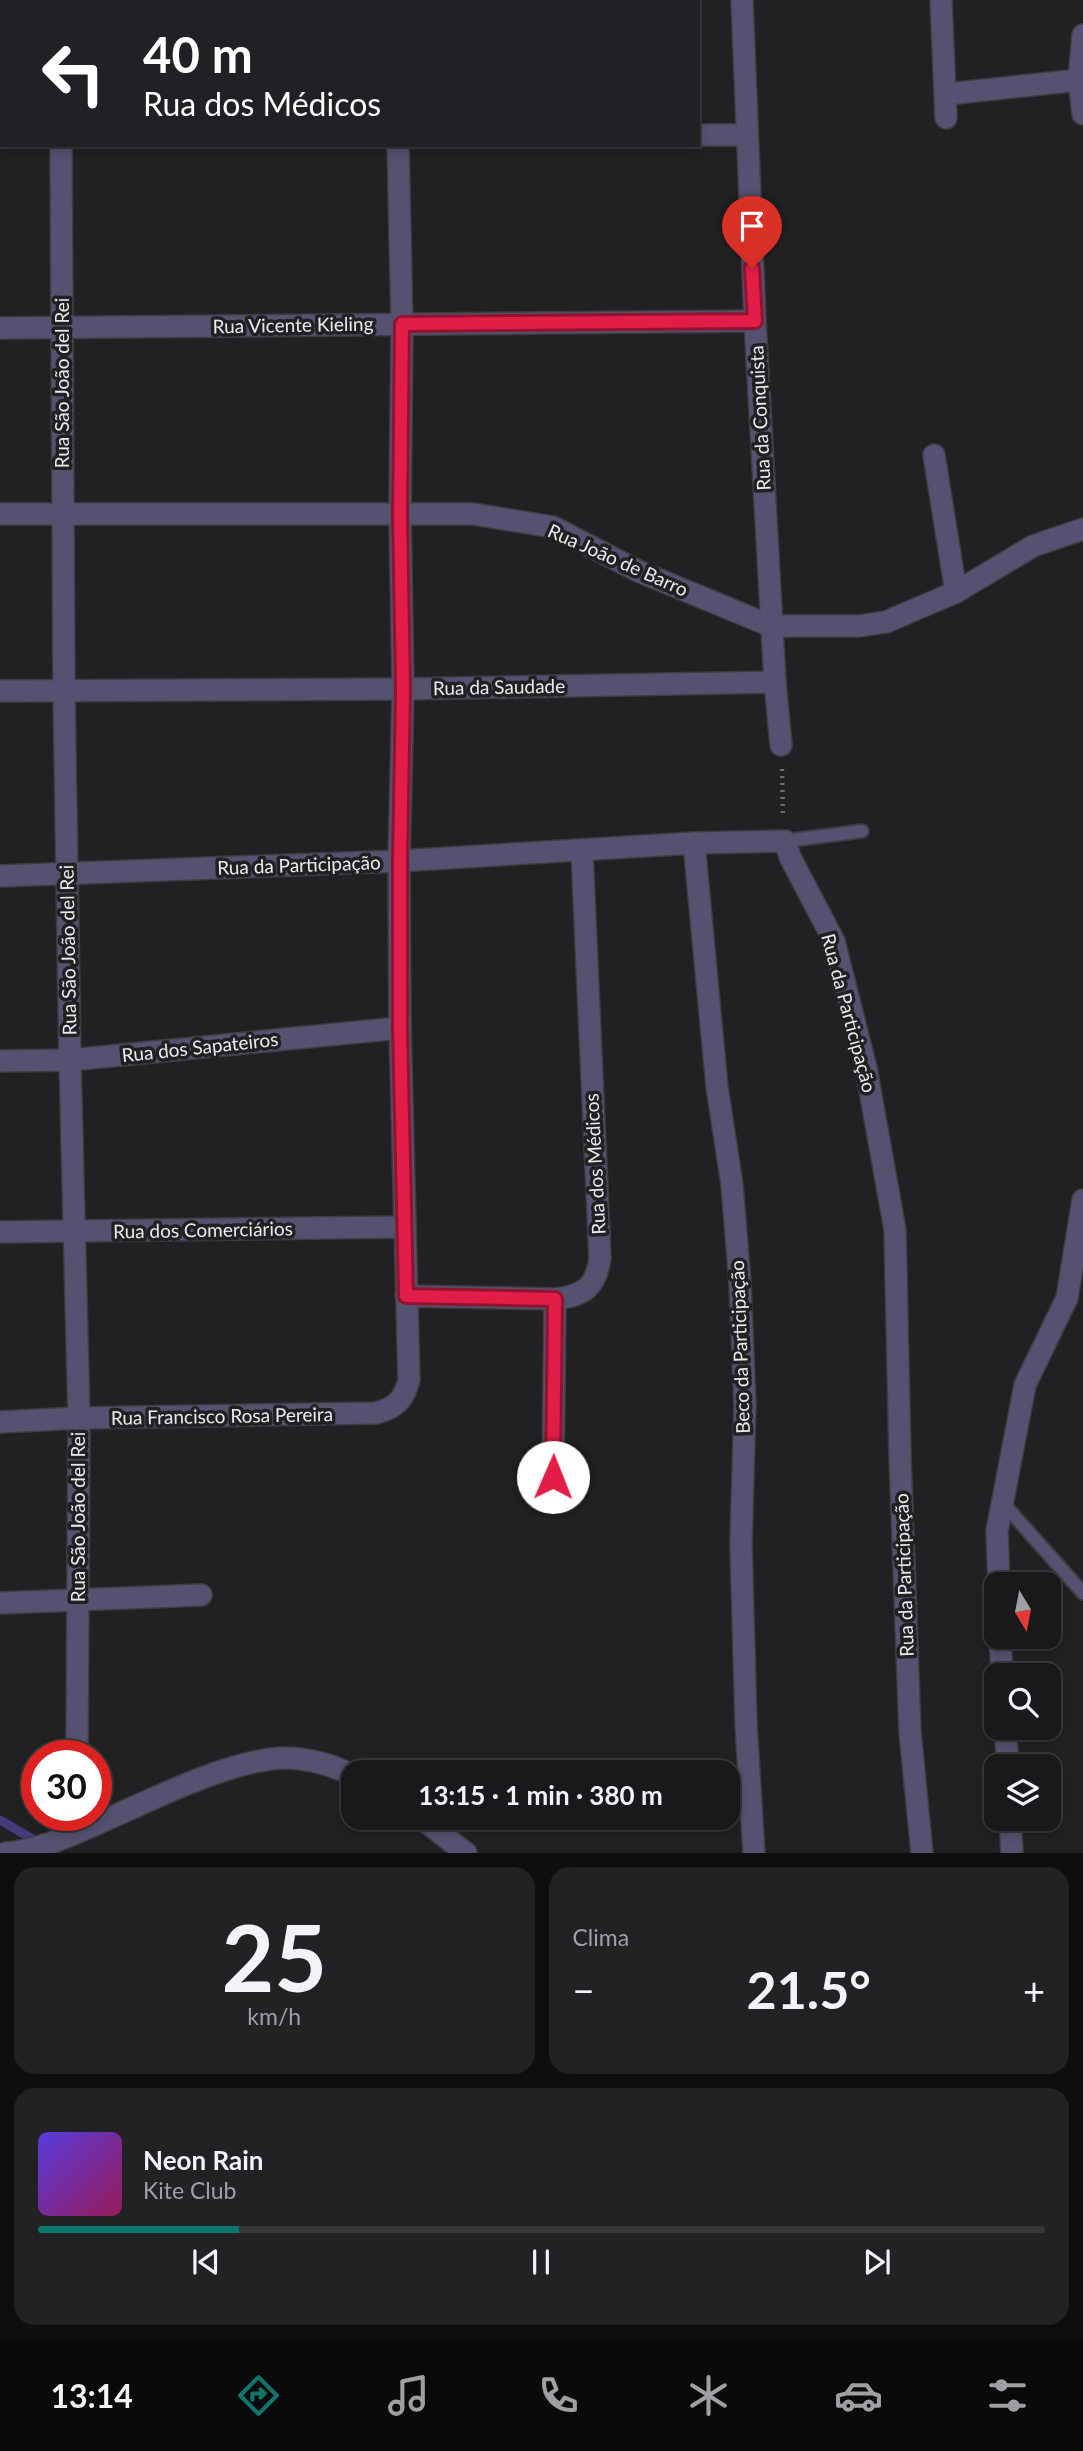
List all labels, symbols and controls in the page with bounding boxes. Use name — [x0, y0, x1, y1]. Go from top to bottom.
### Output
text: 40 m — [143, 25, 253, 83]
icon: left — [28, 28, 119, 119]
text: Rua dos Médicos — [143, 84, 381, 123]
pin — [722, 196, 782, 268]
icon: arrive — [733, 207, 771, 245]
street label: Rua São João del Rei — [50, 298, 73, 468]
street label: Rua Vicente Kieling — [212, 312, 374, 337]
street label: Rua da Conquista — [744, 345, 775, 491]
street label: Rua João de Barro — [545, 518, 692, 601]
street label: Rua da Saudade — [433, 674, 565, 699]
street label: Rua da Participação — [217, 850, 381, 879]
street label: Rua São João del Rei — [55, 865, 80, 1035]
street label: Rua da Participação — [817, 931, 882, 1095]
street label: Rua dos Sapateiros — [120, 1027, 279, 1066]
street label: Rua dos Médicos — [579, 1093, 610, 1235]
street label: Rua dos Comerciários — [113, 1216, 293, 1243]
street label: Beco da Participação — [725, 1260, 754, 1434]
street label: Rua Francisco Rosa Pereira — [111, 1402, 333, 1429]
street label: Rua São João del Rei — [66, 1432, 89, 1602]
position arrow — [516, 1440, 590, 1514]
street label: Rua da Participação — [889, 1493, 918, 1657]
north arrow — [984, 1572, 1060, 1648]
map controls — [984, 1572, 1061, 1831]
button: search — [984, 1663, 1061, 1740]
speed limit sign: 30 — [21, 1740, 112, 1831]
button: layers — [984, 1754, 1061, 1831]
text: 13:15 · 1 min · 380 m — [418, 1779, 663, 1811]
text: 25 — [221, 1902, 327, 2011]
text: Clima — [573, 1923, 629, 1951]
text: 21.5° — [747, 1958, 871, 2020]
text: − — [573, 1967, 595, 2013]
text: + — [1023, 1967, 1045, 2013]
text: km/h — [247, 2002, 301, 2030]
text: Neon Rain — [143, 2144, 263, 2176]
text: Kite Club — [143, 2176, 236, 2204]
icon: previous — [187, 2243, 225, 2281]
icon: pause — [522, 2243, 560, 2281]
icon: next — [858, 2243, 896, 2281]
icon: directions — [234, 2371, 283, 2420]
icon: music — [384, 2371, 433, 2420]
icon: phone — [534, 2371, 583, 2420]
icon: climate — [684, 2371, 733, 2420]
icon: car — [834, 2371, 883, 2420]
icon: filters — [983, 2371, 1032, 2420]
text: 13:14 — [50, 2376, 133, 2415]

